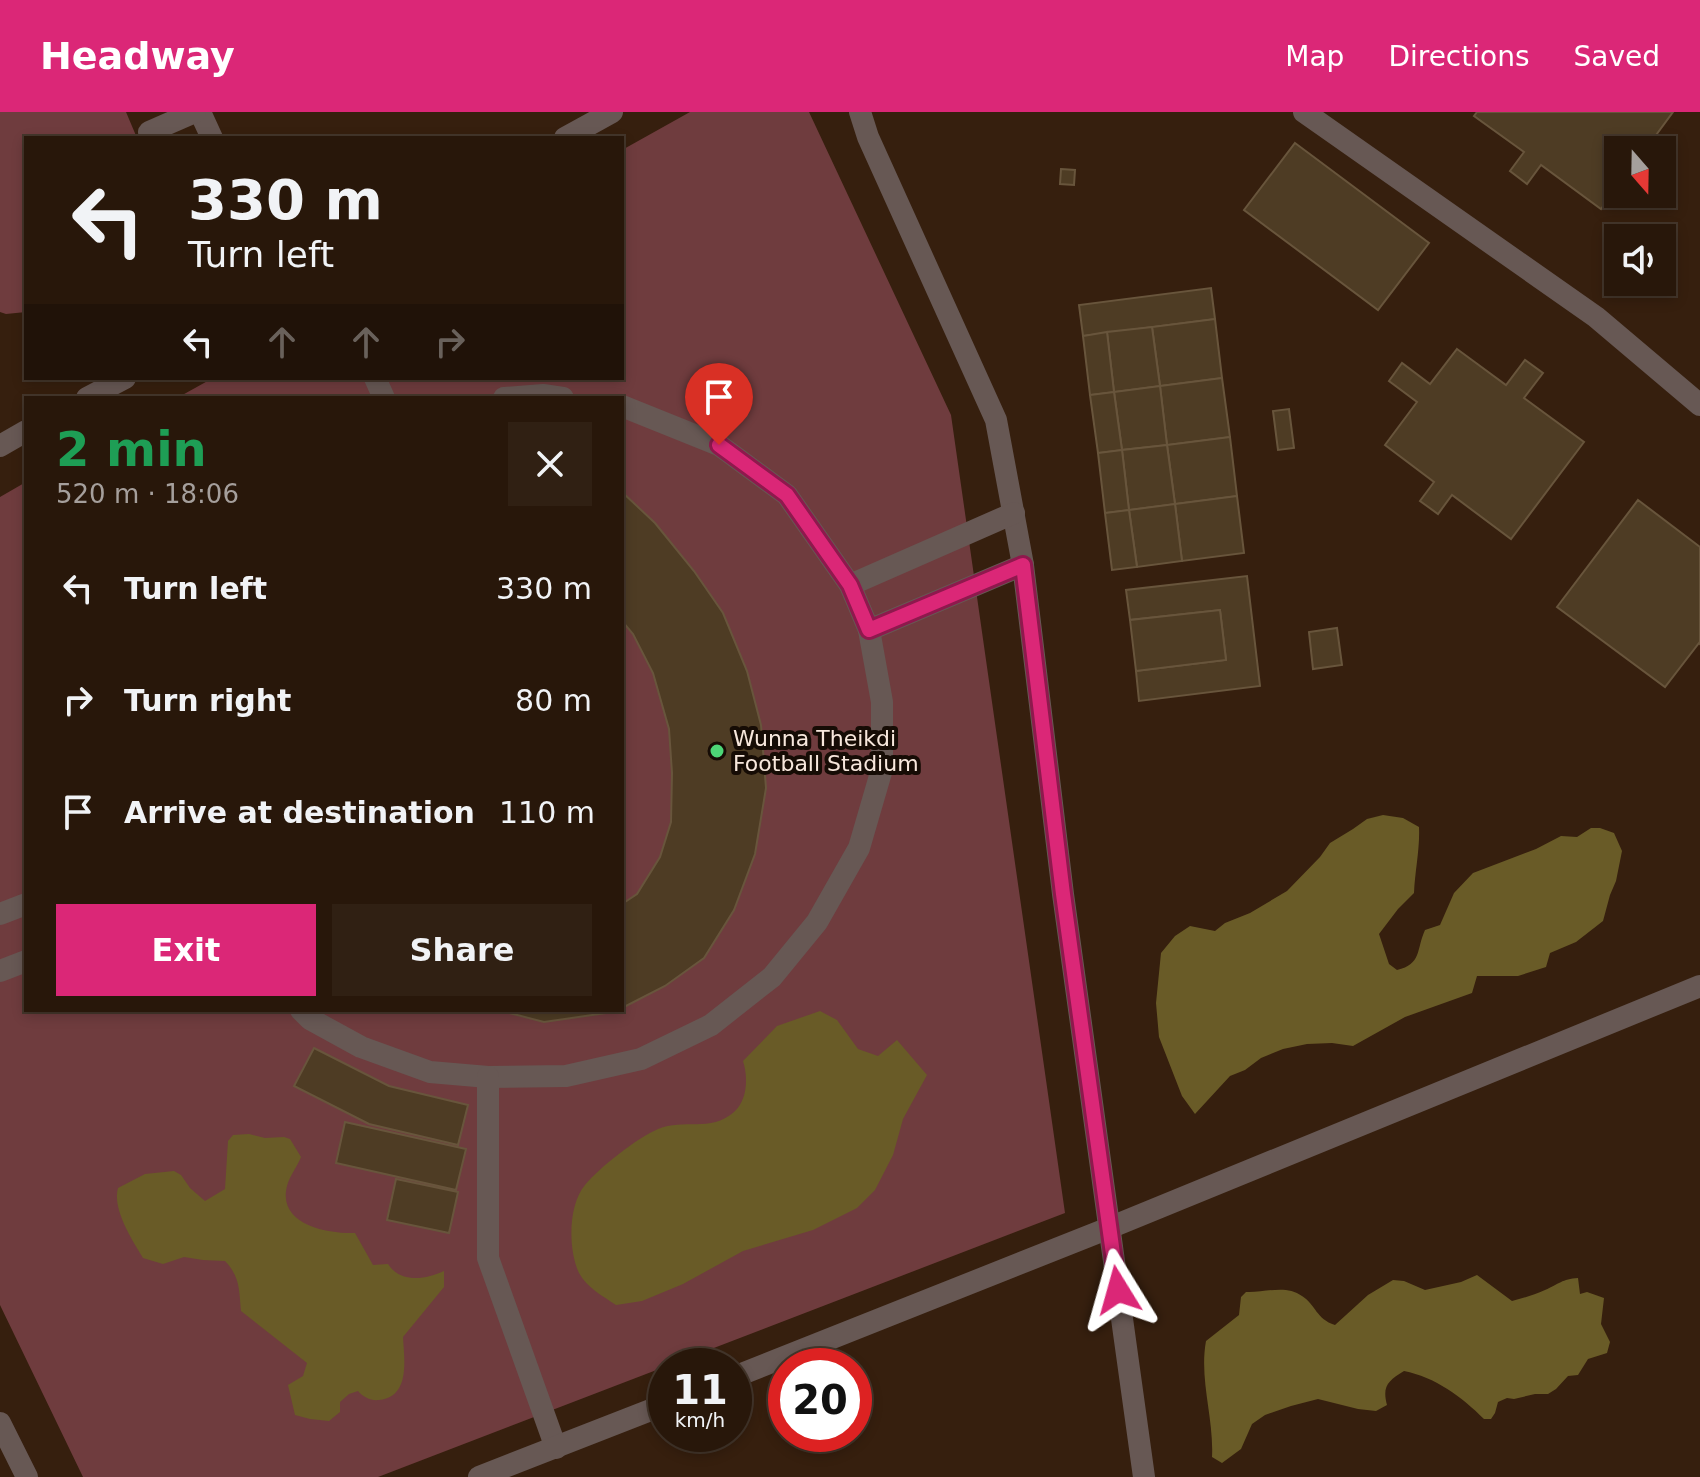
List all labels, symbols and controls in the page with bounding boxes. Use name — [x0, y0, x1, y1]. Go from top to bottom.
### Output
text: Headway — [40, 34, 235, 78]
text: Map — [1285, 40, 1344, 73]
text: Directions — [1388, 40, 1529, 73]
text: Saved — [1573, 40, 1660, 73]
north arrow — [1604, 136, 1676, 208]
map controls — [1604, 136, 1676, 296]
text: 330 m — [188, 167, 383, 232]
icon: left — [56, 168, 160, 272]
button: sound — [1604, 224, 1676, 296]
text: Turn left — [188, 234, 334, 275]
icon: left — [176, 320, 220, 364]
icon: ahead — [260, 320, 304, 364]
icon: ahead — [344, 320, 388, 364]
icon: right — [428, 320, 472, 364]
pin — [685, 363, 753, 445]
icon: arrive — [697, 375, 741, 419]
text: 2 min — [56, 421, 207, 477]
button: close — [508, 422, 592, 506]
text: 520 m · 18:06 — [56, 479, 239, 509]
icon: left — [56, 566, 100, 610]
text: Turn left — [124, 571, 267, 606]
text: 330 m — [496, 571, 592, 606]
icon: right — [56, 678, 100, 722]
text: Turn right — [124, 683, 291, 718]
text: 80 m — [515, 683, 592, 718]
place label: Wunna Theikdi Football Stadium — [733, 726, 919, 776]
marker: Wunna Theikdi Football Stadium — [708, 742, 726, 760]
icon: arrive — [56, 790, 100, 834]
text: Arrive at destination — [124, 795, 475, 830]
text: 110 m — [499, 795, 595, 830]
button: Exit — [56, 904, 316, 996]
button: Share — [332, 904, 592, 996]
position arrow — [1076, 1248, 1160, 1332]
speed limit sign: 20 — [768, 1348, 872, 1452]
text: 11 — [672, 1367, 728, 1413]
text: km/h — [675, 1408, 725, 1432]

